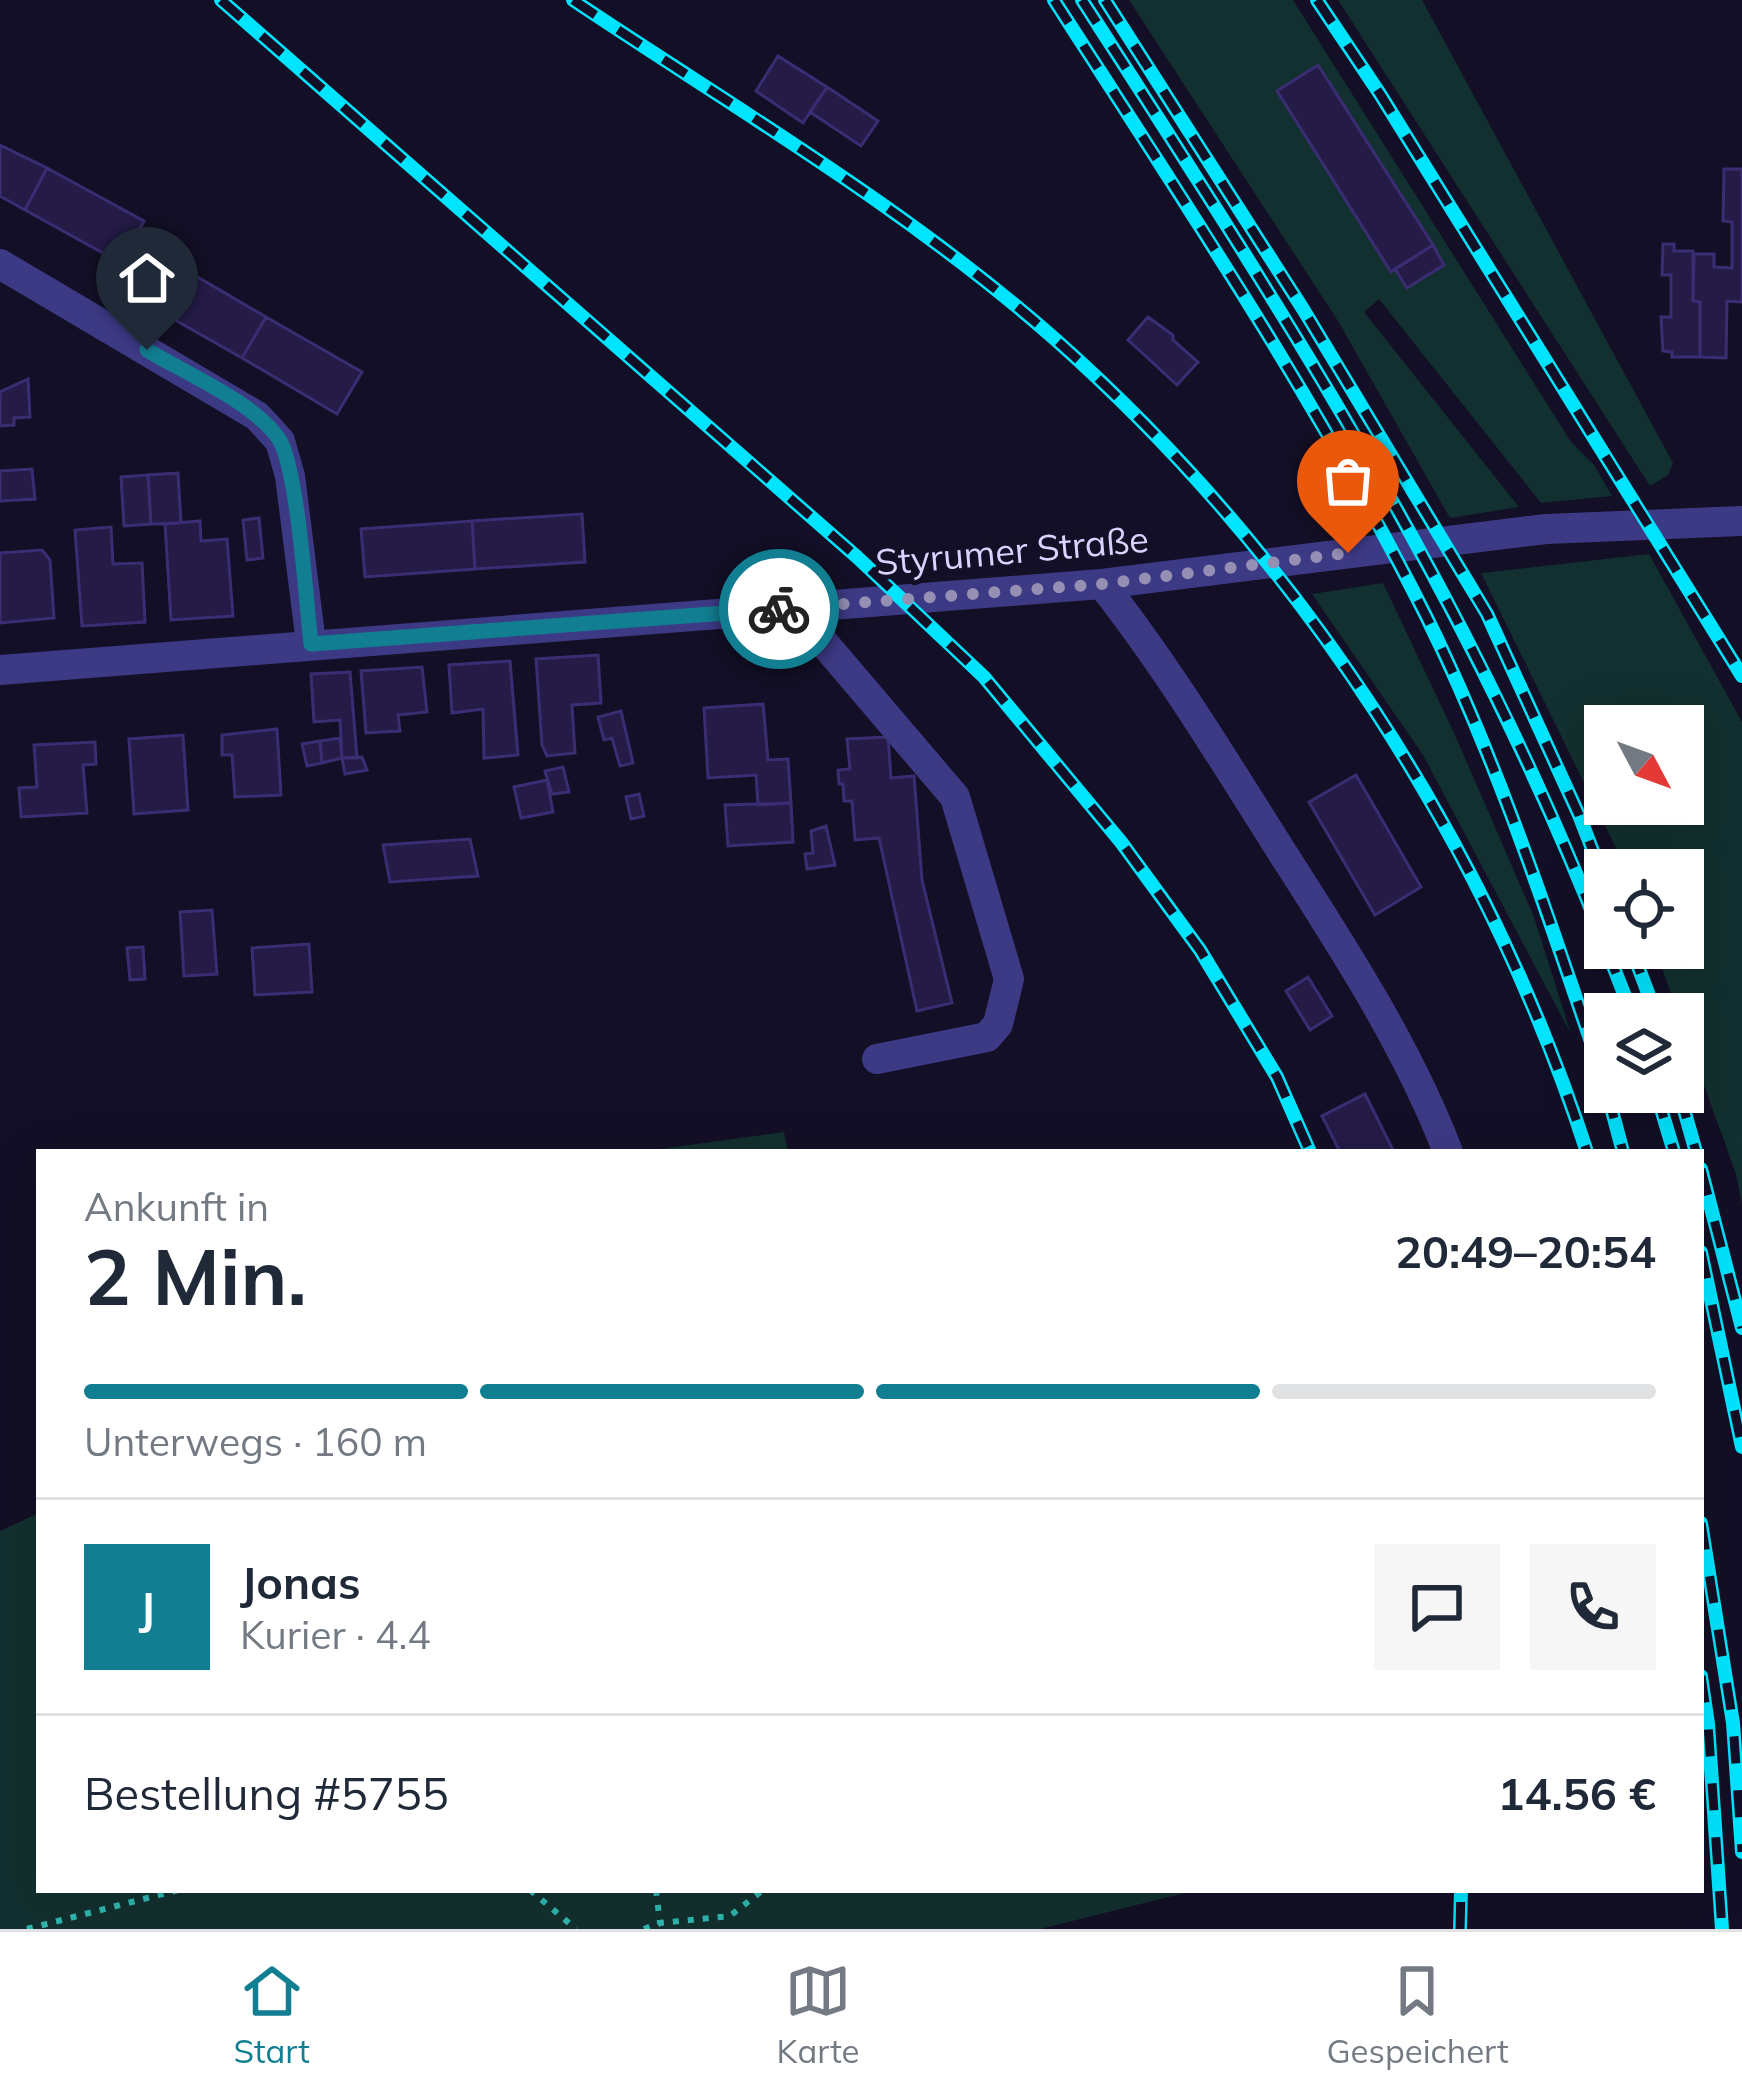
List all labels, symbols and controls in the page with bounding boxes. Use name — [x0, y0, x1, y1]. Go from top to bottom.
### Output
pin — [96, 227, 198, 350]
icon: home — [114, 245, 180, 311]
pin — [1297, 430, 1399, 553]
icon: bag — [1315, 448, 1381, 514]
street label: Styrumer Straße — [874, 516, 1150, 584]
courier — [719, 549, 839, 669]
icon: bike — [746, 576, 812, 642]
north arrow — [1584, 705, 1704, 825]
map controls — [1584, 705, 1704, 1113]
button: locate — [1584, 849, 1704, 969]
button: layers — [1584, 993, 1704, 1113]
text: Ankunft in — [84, 1182, 269, 1231]
text: 20:49–20:54 — [1395, 1223, 1656, 1279]
text: 2 Min. — [84, 1227, 307, 1325]
text: Unterwegs · 160 m — [84, 1417, 427, 1466]
button: chat — [1374, 1544, 1500, 1670]
button: phone — [1530, 1544, 1656, 1670]
text: Jonas — [240, 1554, 361, 1610]
text: J — [139, 1579, 155, 1635]
text: Kurier · 4.4 — [240, 1610, 431, 1659]
text: Bestellung #5755 — [84, 1765, 449, 1821]
text: 14.56 € — [1498, 1765, 1656, 1821]
tab: Start — [233, 1958, 310, 2071]
tab: Karte — [777, 1958, 860, 2071]
tab: Gespeichert — [1326, 1958, 1509, 2071]

